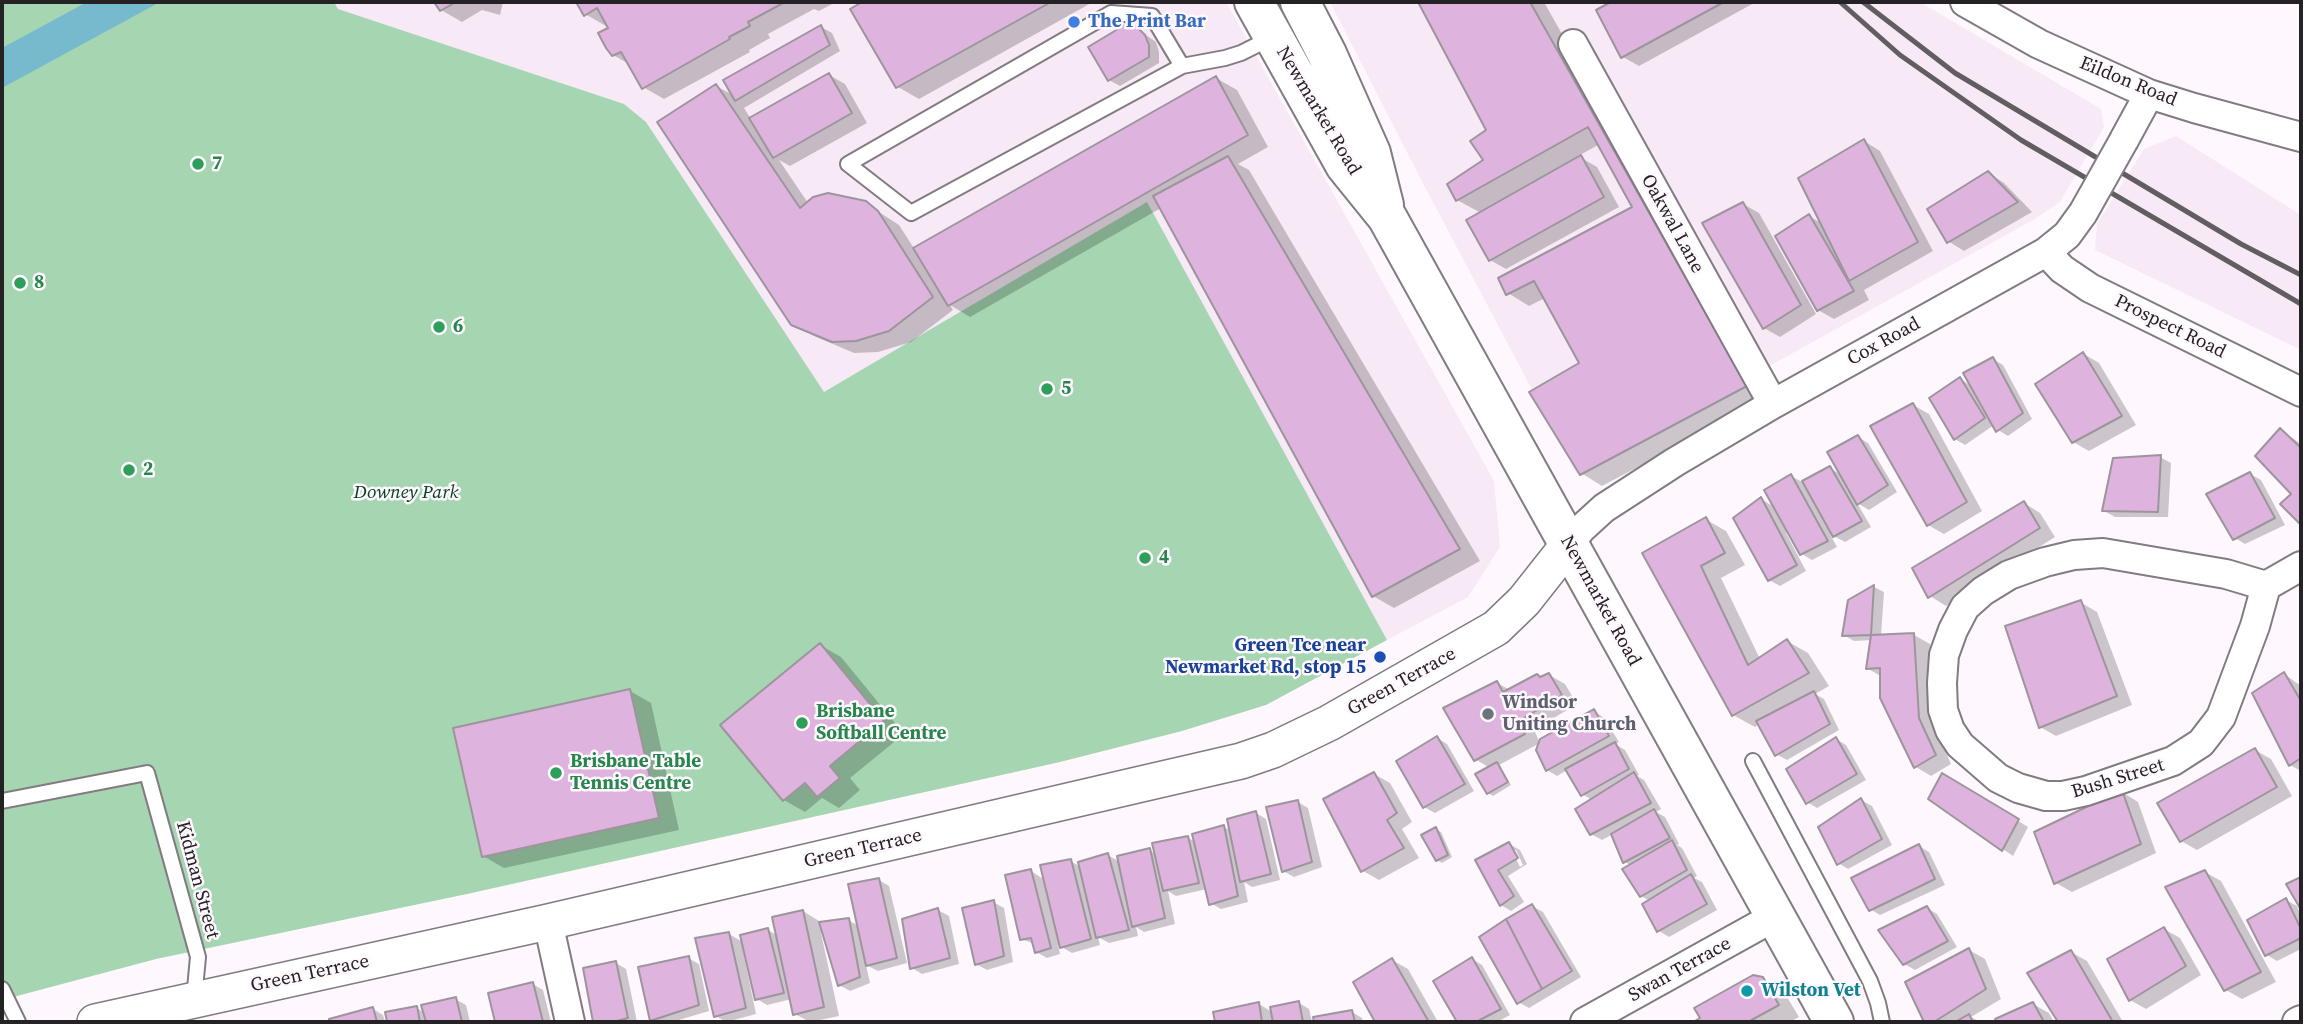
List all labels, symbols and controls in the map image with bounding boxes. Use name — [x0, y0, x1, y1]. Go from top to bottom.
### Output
place label: The Print Bar — [1088, 11, 1206, 33]
marker: The Print Bar — [1066, 14, 1082, 30]
street label: Newmarket Road — [1271, 43, 1365, 179]
street label: Eildon Road — [2076, 52, 2180, 112]
place label: 7 — [212, 153, 222, 175]
marker: 7 — [190, 156, 206, 172]
street label: Oakwal Lane — [1635, 171, 1709, 277]
place label: 8 — [34, 272, 44, 294]
marker: 8 — [12, 275, 28, 291]
street label: Prospect Road — [2111, 290, 2229, 364]
street label: Cox Road — [1844, 313, 1924, 371]
place label: 6 — [453, 316, 463, 338]
marker: 6 — [431, 319, 447, 335]
place label: 5 — [1061, 378, 1071, 400]
marker: 5 — [1039, 381, 1055, 397]
place label: 2 — [143, 459, 153, 481]
marker: 2 — [121, 462, 137, 478]
park label: Downey Park — [354, 482, 458, 504]
street label: Newmarket Road — [1555, 532, 1645, 670]
place label: 4 — [1159, 547, 1169, 569]
marker: 4 — [1137, 550, 1153, 566]
place label: Green Tce near Newmarket Rd, stop 15 — [1165, 635, 1366, 679]
street label: Green Terrace — [1344, 643, 1460, 721]
marker: Green Tce near Newmarket Rd, stop 15 — [1372, 649, 1388, 665]
place label: Windsor Uniting Church — [1502, 692, 1636, 736]
place label: Brisbane Softball Centre — [816, 701, 946, 745]
marker: Windsor Uniting Church — [1480, 706, 1496, 722]
marker: Brisbane Softball Centre — [794, 715, 810, 731]
place label: Brisbane Table Tennis Centre — [570, 751, 701, 795]
street label: Bush Street — [2069, 754, 2167, 804]
marker: Brisbane Table Tennis Centre — [548, 765, 564, 781]
street label: Kidman Street — [170, 819, 224, 941]
street label: Green Terrace — [802, 824, 924, 874]
street label: Swan Terrace — [1625, 933, 1735, 1007]
street label: Green Terrace — [249, 950, 371, 998]
place label: Wilston Vet — [1761, 980, 1861, 1002]
marker: Wilston Vet — [1739, 983, 1755, 999]

